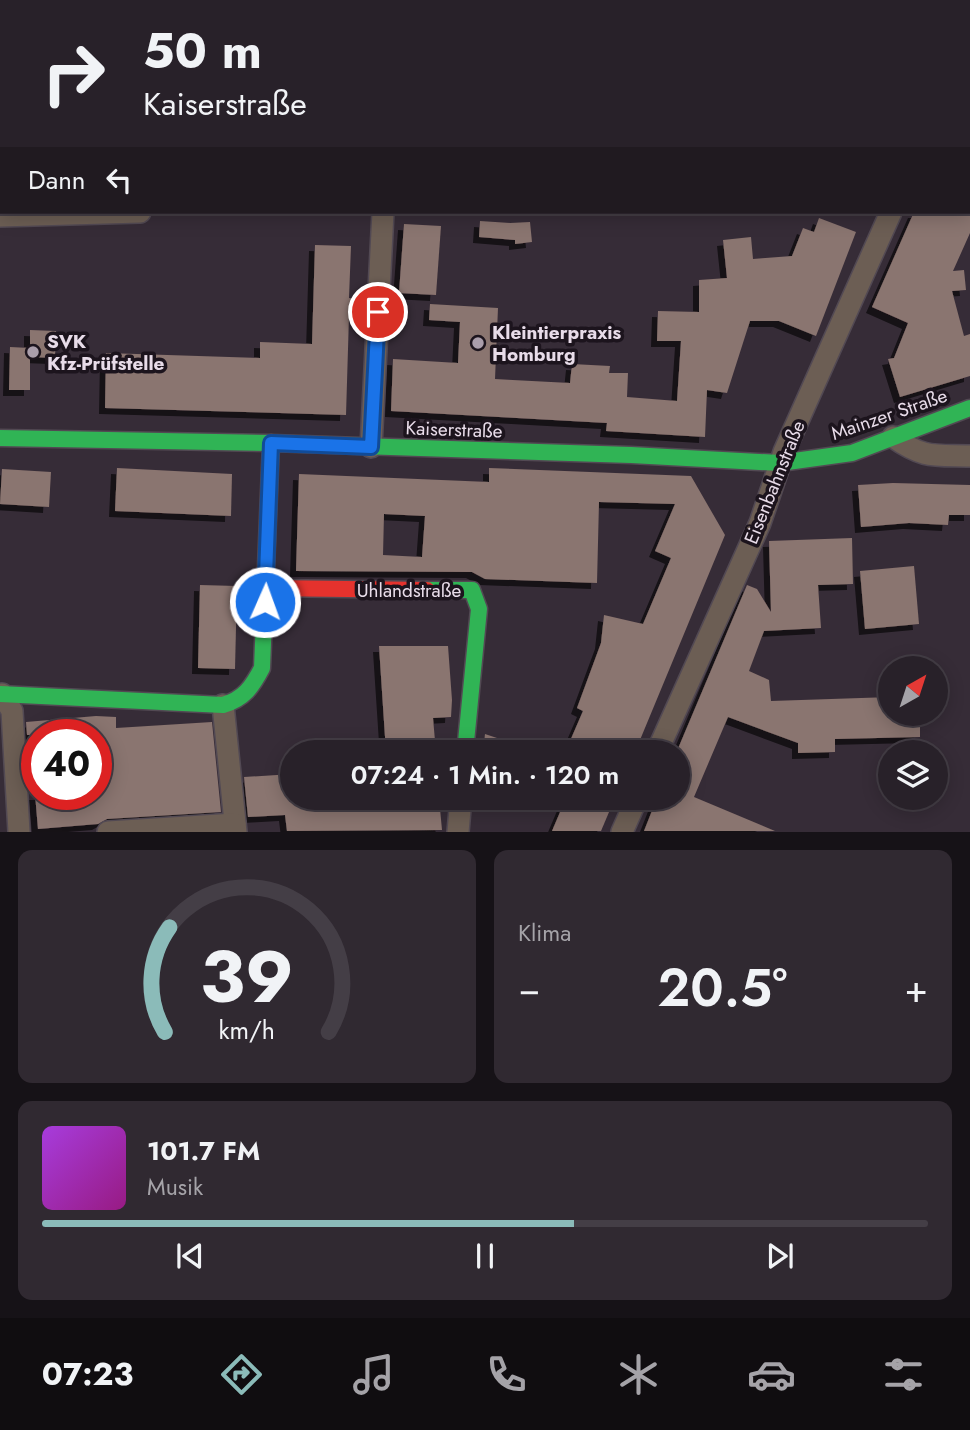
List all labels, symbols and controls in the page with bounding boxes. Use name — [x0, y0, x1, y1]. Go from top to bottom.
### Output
text: 50 m — [143, 16, 262, 86]
icon: right — [28, 28, 119, 119]
text: Kaiserstraße — [143, 81, 307, 127]
text: Dann — [28, 161, 86, 199]
icon: left — [100, 161, 138, 199]
pin — [348, 282, 408, 342]
icon: arrive — [359, 293, 397, 331]
place label: Kleintierpraxis Homburg — [492, 319, 622, 368]
place label: SVK Kfz-Prüfstelle — [47, 328, 165, 377]
marker: Kleintierpraxis Homburg — [470, 335, 486, 351]
marker: SVK Kfz-Prüfstelle — [25, 344, 41, 360]
street label: Mainzer Straße — [828, 382, 951, 447]
street label: Kaiserstraße — [405, 414, 503, 445]
street label: Eisenbahnstraße — [737, 416, 812, 548]
position arrow — [228, 565, 302, 639]
street label: Uhlandstraße — [357, 577, 462, 604]
north arrow — [878, 656, 948, 726]
map controls — [878, 656, 948, 810]
speed limit sign: 40 — [21, 719, 112, 810]
button: layers — [878, 740, 948, 810]
text: 07:24 · 1 Min. · 120 m — [351, 756, 619, 794]
text: Klima — [518, 916, 571, 950]
text: 39 — [200, 925, 294, 1030]
text: 20.5° — [658, 950, 787, 1026]
text: − — [518, 961, 540, 1016]
text: + — [905, 961, 928, 1016]
text: km/h — [219, 1012, 275, 1048]
text: 101.7 FM — [147, 1132, 260, 1170]
text: Musik — [147, 1170, 203, 1204]
icon: previous — [171, 1237, 209, 1275]
icon: pause — [466, 1237, 504, 1275]
icon: next — [761, 1237, 799, 1275]
icon: directions — [217, 1350, 266, 1399]
icon: music — [349, 1350, 398, 1399]
icon: phone — [482, 1350, 531, 1399]
icon: climate — [614, 1350, 663, 1399]
icon: car — [747, 1350, 796, 1399]
icon: filters — [879, 1350, 928, 1399]
text: 07:23 — [42, 1351, 133, 1397]

